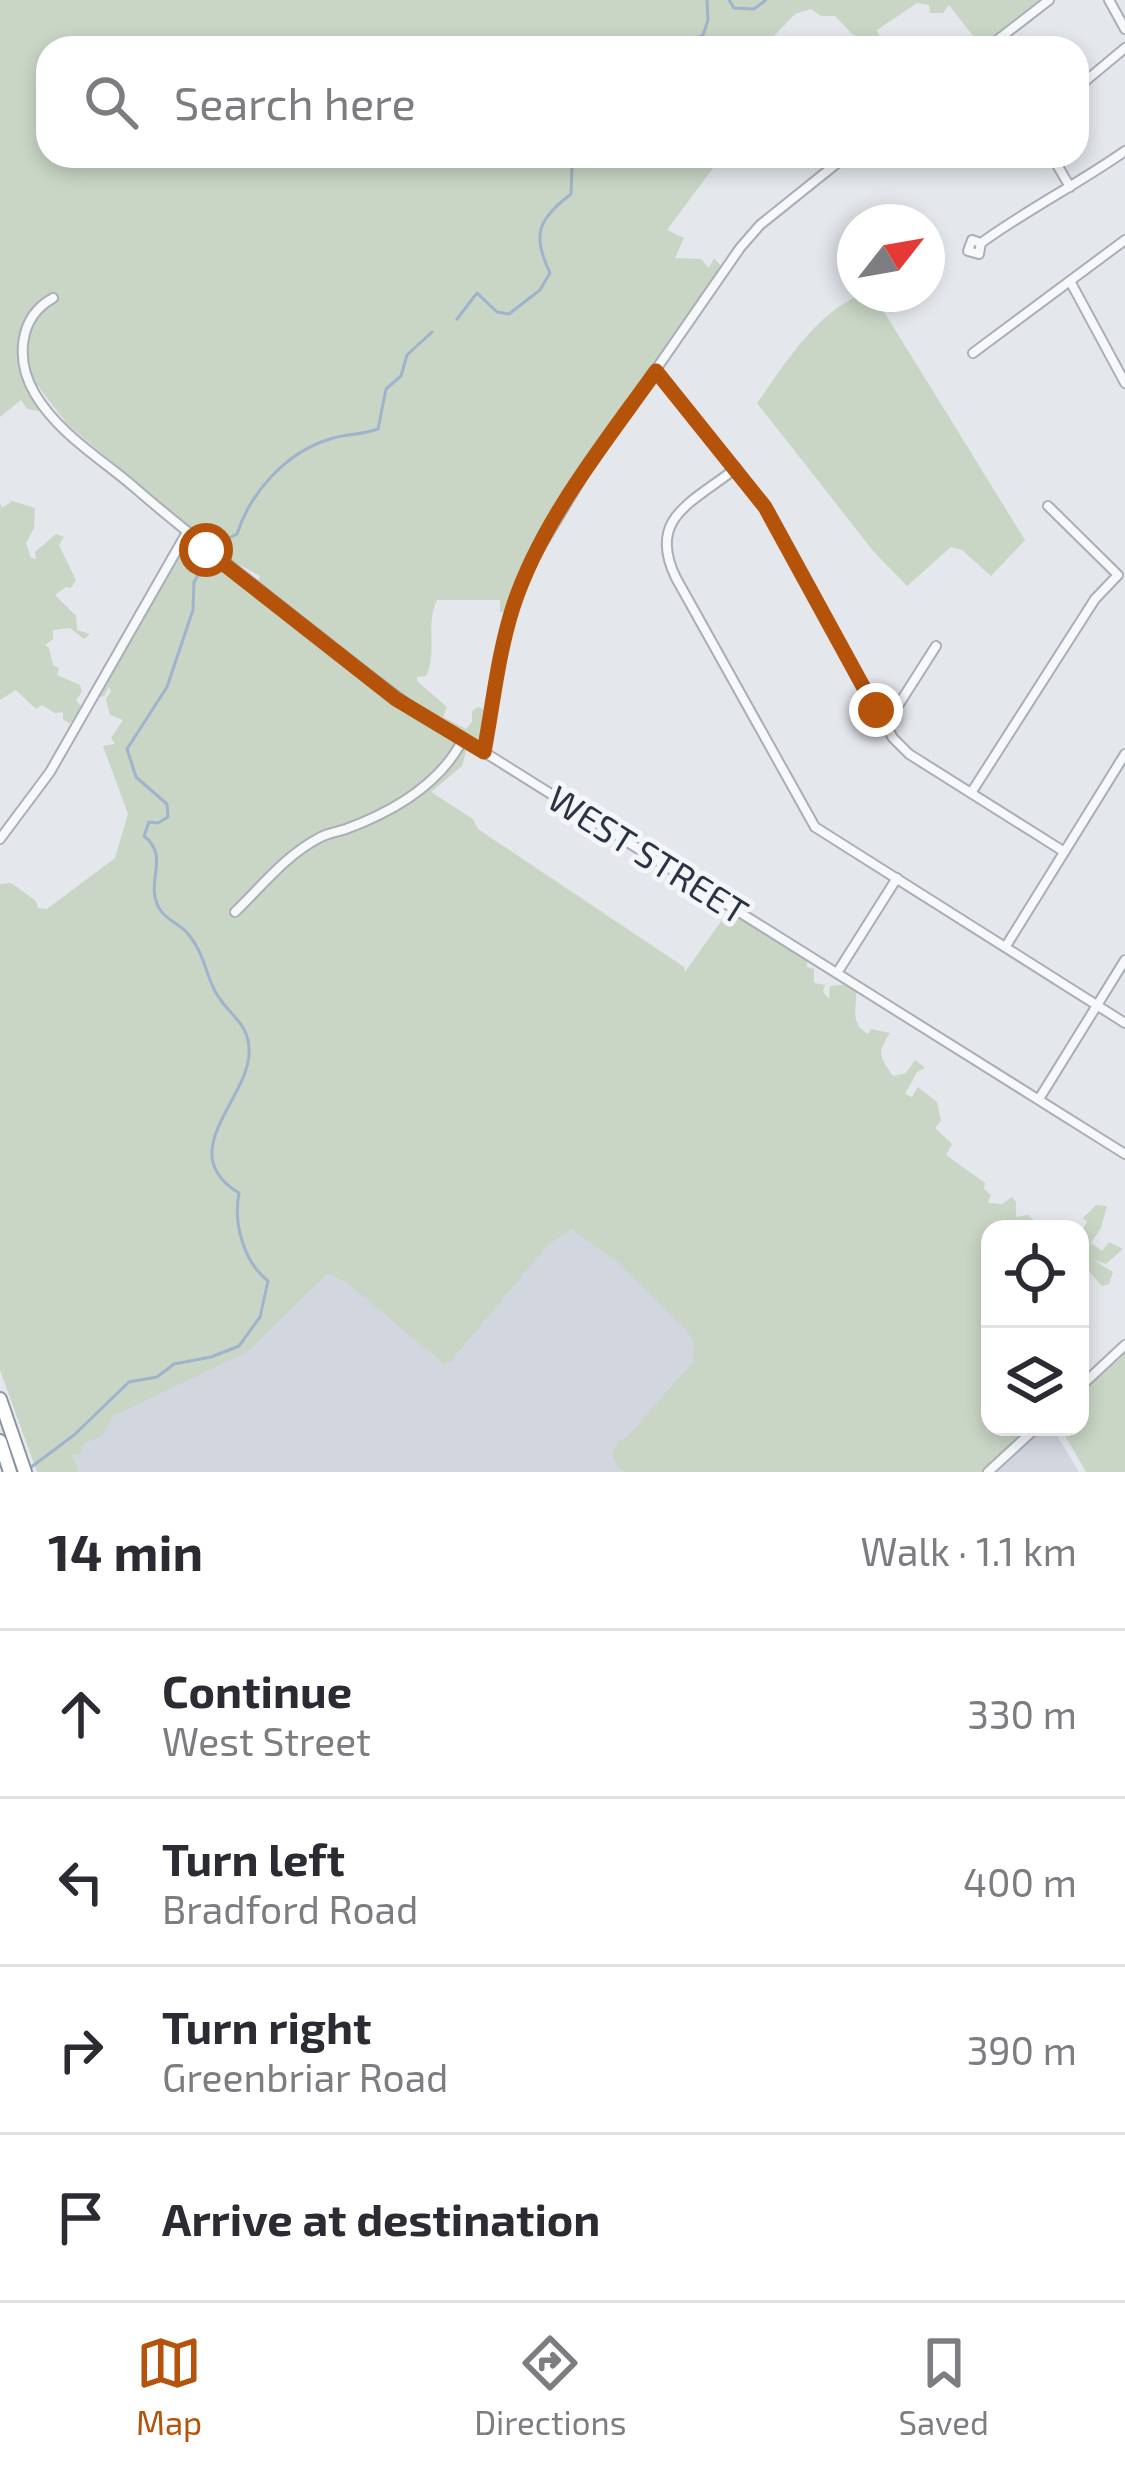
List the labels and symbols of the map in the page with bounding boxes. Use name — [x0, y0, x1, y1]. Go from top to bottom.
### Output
north arrow — [837, 204, 945, 312]
route start — [179, 523, 233, 577]
route end — [849, 683, 903, 737]
street label: WEST STREET — [541, 775, 757, 932]

